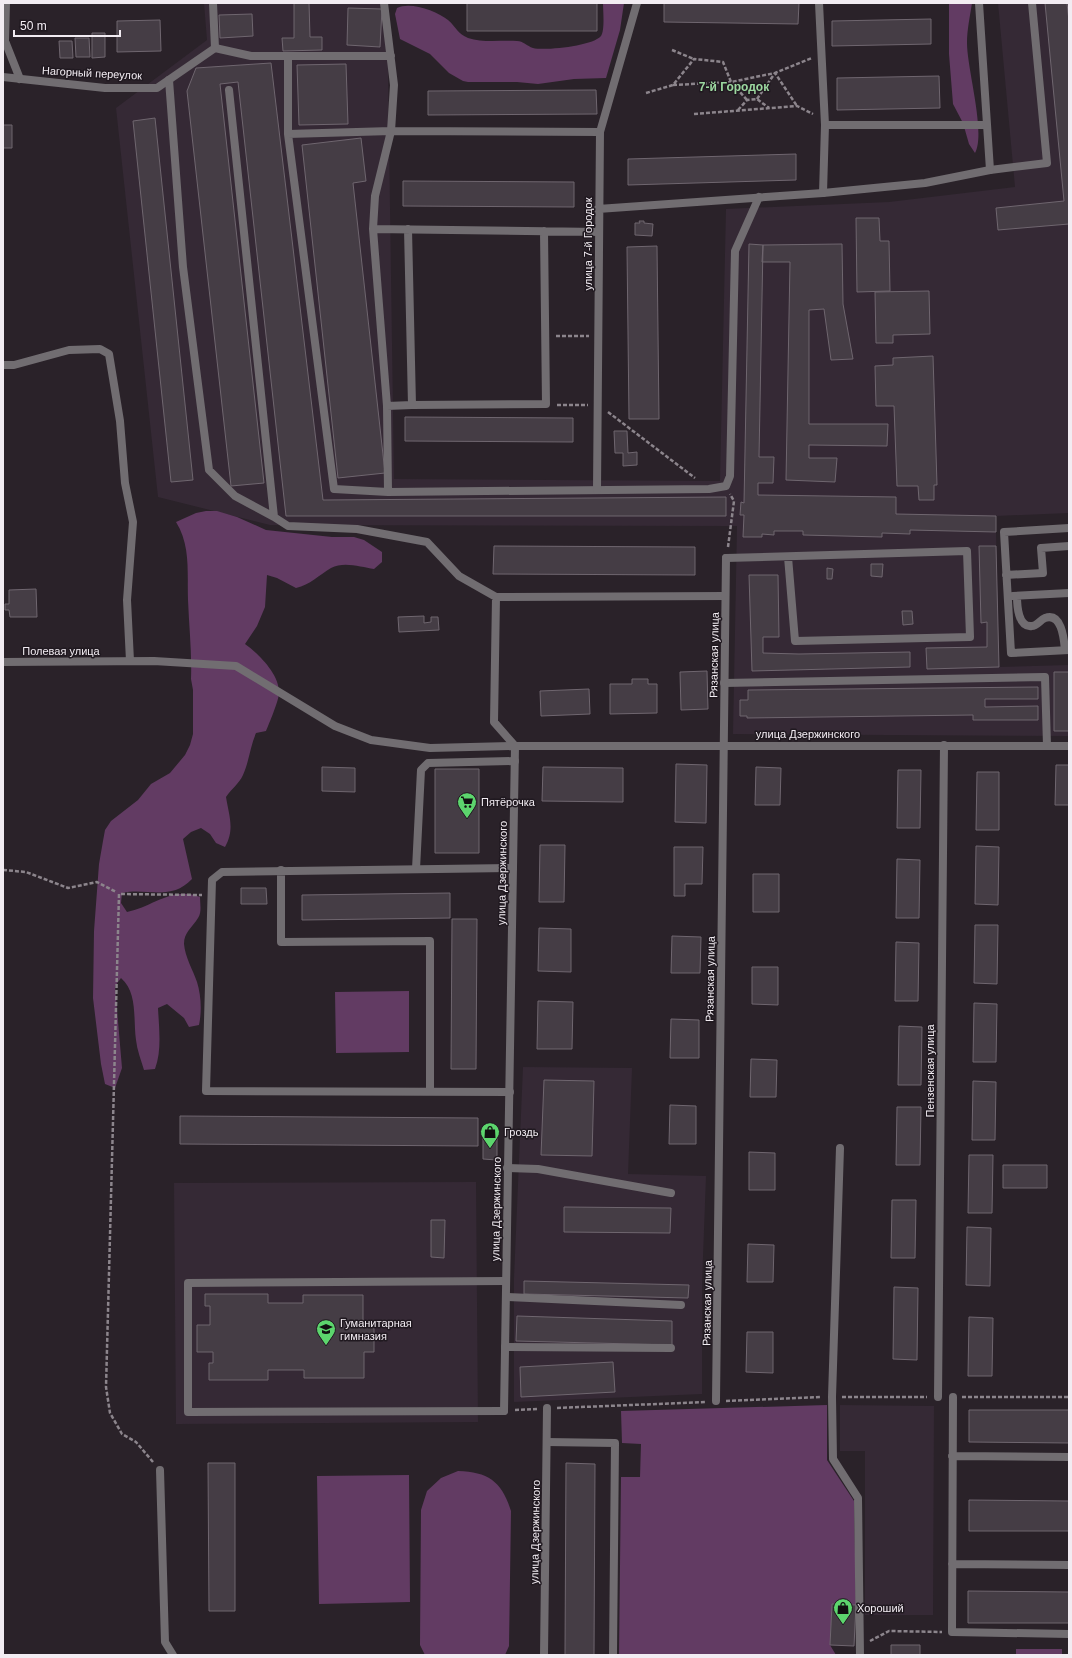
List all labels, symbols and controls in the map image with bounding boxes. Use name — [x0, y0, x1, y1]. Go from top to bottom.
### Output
scale bar — [14, 12, 120, 38]
text: 50 m — [20, 19, 47, 33]
street label: Нагорный переулок — [42, 64, 143, 82]
district label: 7-й Городок — [699, 80, 770, 94]
street label: улица 7-й Городок — [582, 197, 594, 290]
street label: Рязанская улица — [707, 611, 721, 698]
street label: Полевая улица — [22, 645, 101, 657]
street label: улица Дзержинского — [756, 728, 860, 740]
supermarket icon: Пятёрочка — [456, 791, 478, 819]
place label: Пятёрочка — [481, 796, 536, 808]
street label: улица Дзержинского — [495, 821, 509, 925]
street label: Рязанская улица — [703, 935, 717, 1022]
street label: Пензенская улица — [924, 1024, 936, 1118]
shop icon: Гроздь — [479, 1121, 501, 1149]
place label: Гроздь — [504, 1126, 539, 1138]
street label: улица Дзержинского — [489, 1157, 503, 1261]
street label: Рязанская улица — [700, 1259, 714, 1346]
place label: Гуманитарная гимназия — [340, 1317, 412, 1342]
school or university icon: Гуманитарная гимназия — [315, 1318, 337, 1346]
street label: улица Дзержинского — [528, 1480, 542, 1584]
shop icon: Хороший — [832, 1597, 854, 1625]
place label: Хороший — [857, 1602, 904, 1614]

